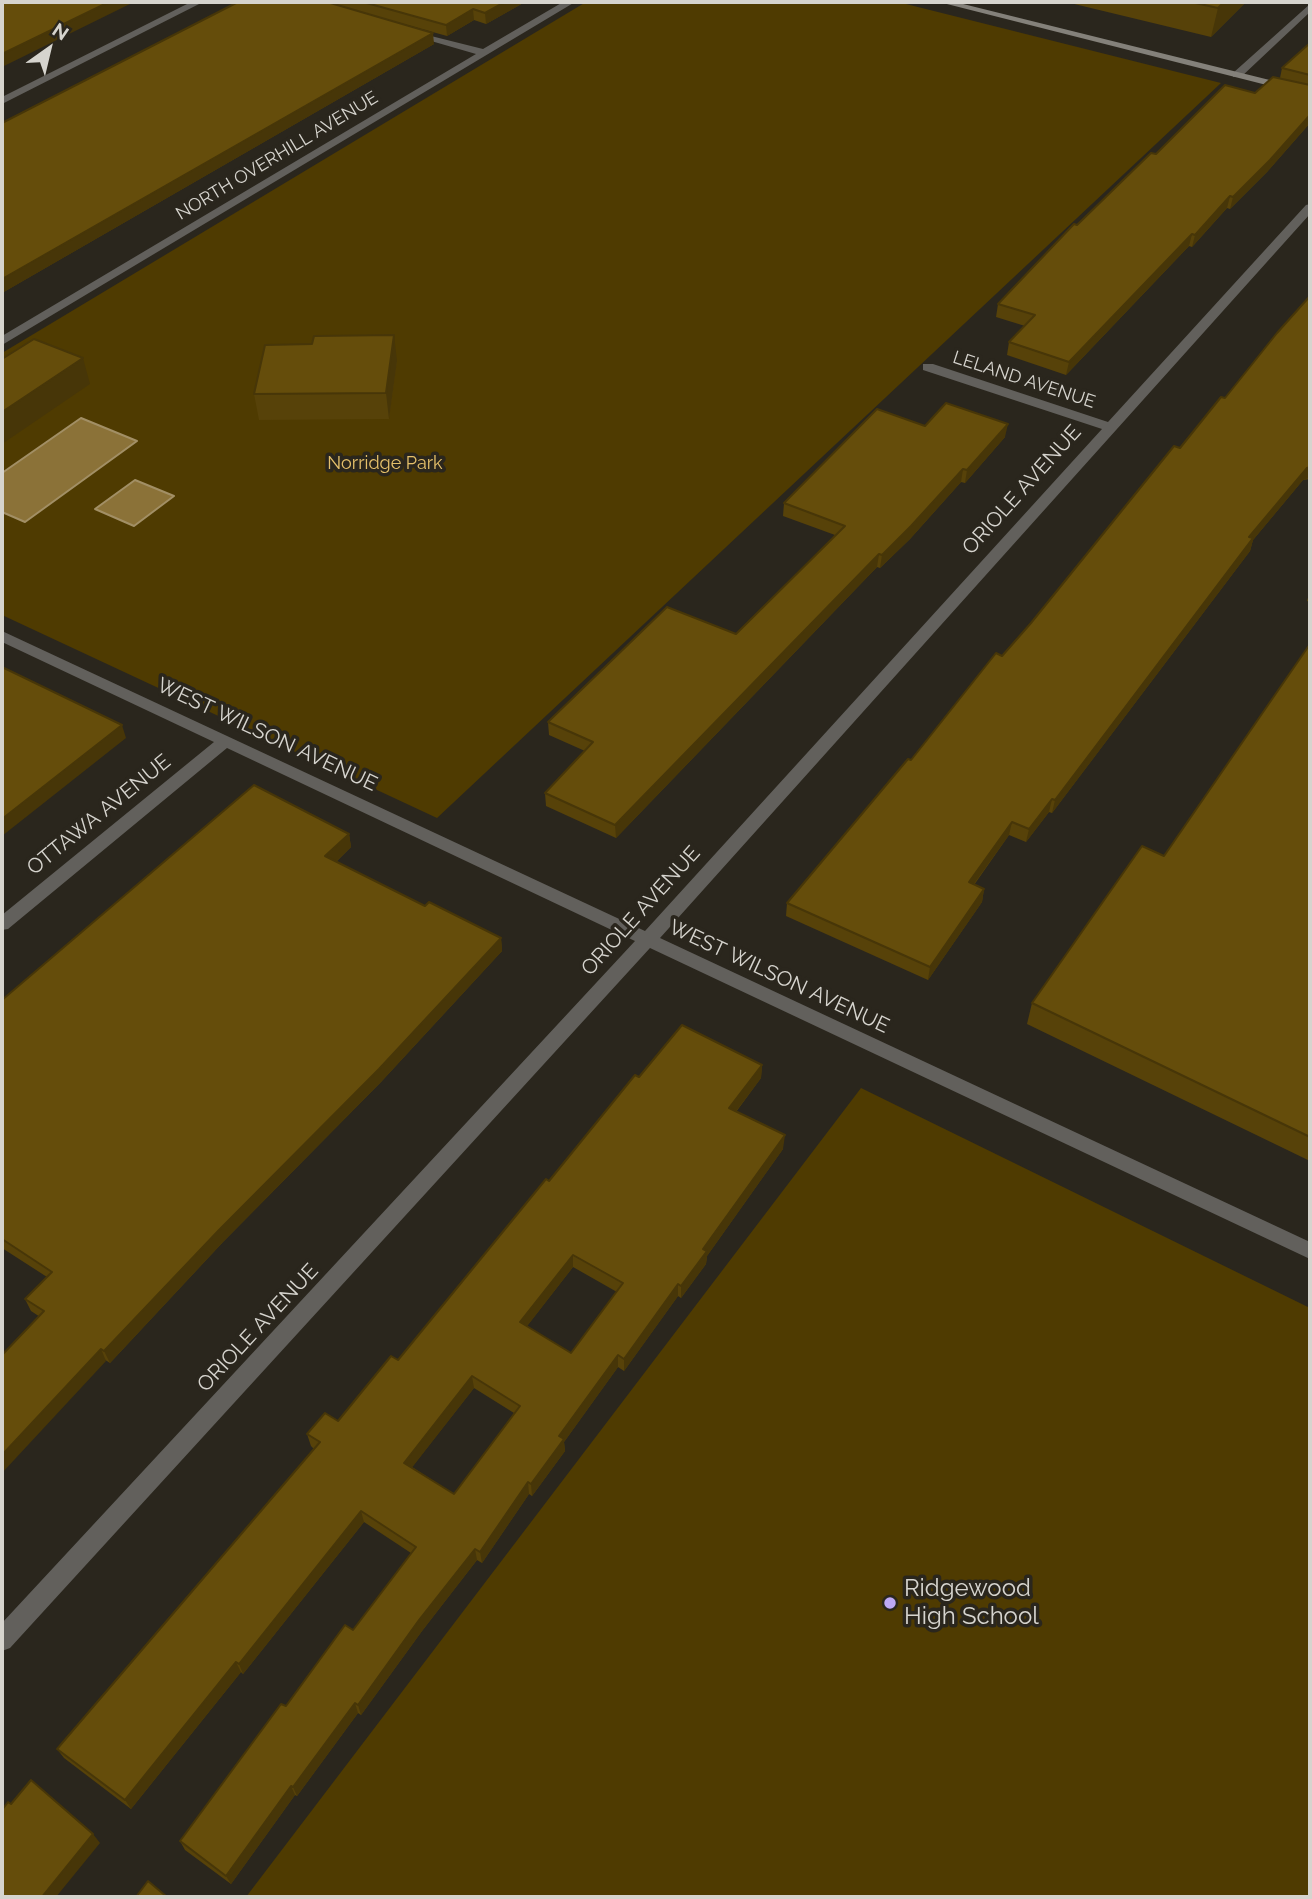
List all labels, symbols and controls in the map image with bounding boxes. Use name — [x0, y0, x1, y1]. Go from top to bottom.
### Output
north arrow — [14, 14, 84, 84]
text: N — [49, 18, 73, 45]
street label: NORTH OVERHILL AVENUE — [172, 87, 382, 225]
street label: LELAND AVENUE — [950, 347, 1098, 413]
street label: ORIOLE AVENUE — [957, 420, 1087, 560]
park label: Norridge Park — [327, 453, 443, 475]
street label: WEST WILSON AVENUE — [153, 673, 381, 797]
street label: OTTAWA AVENUE — [22, 749, 176, 881]
street label: ORIOLE AVENUE — [576, 841, 706, 981]
street label: WEST WILSON AVENUE — [665, 915, 893, 1039]
street label: ORIOLE AVENUE — [192, 1259, 324, 1397]
place label: Ridgewood High School — [904, 1575, 1039, 1631]
marker: Ridgewood High School — [882, 1595, 898, 1611]

